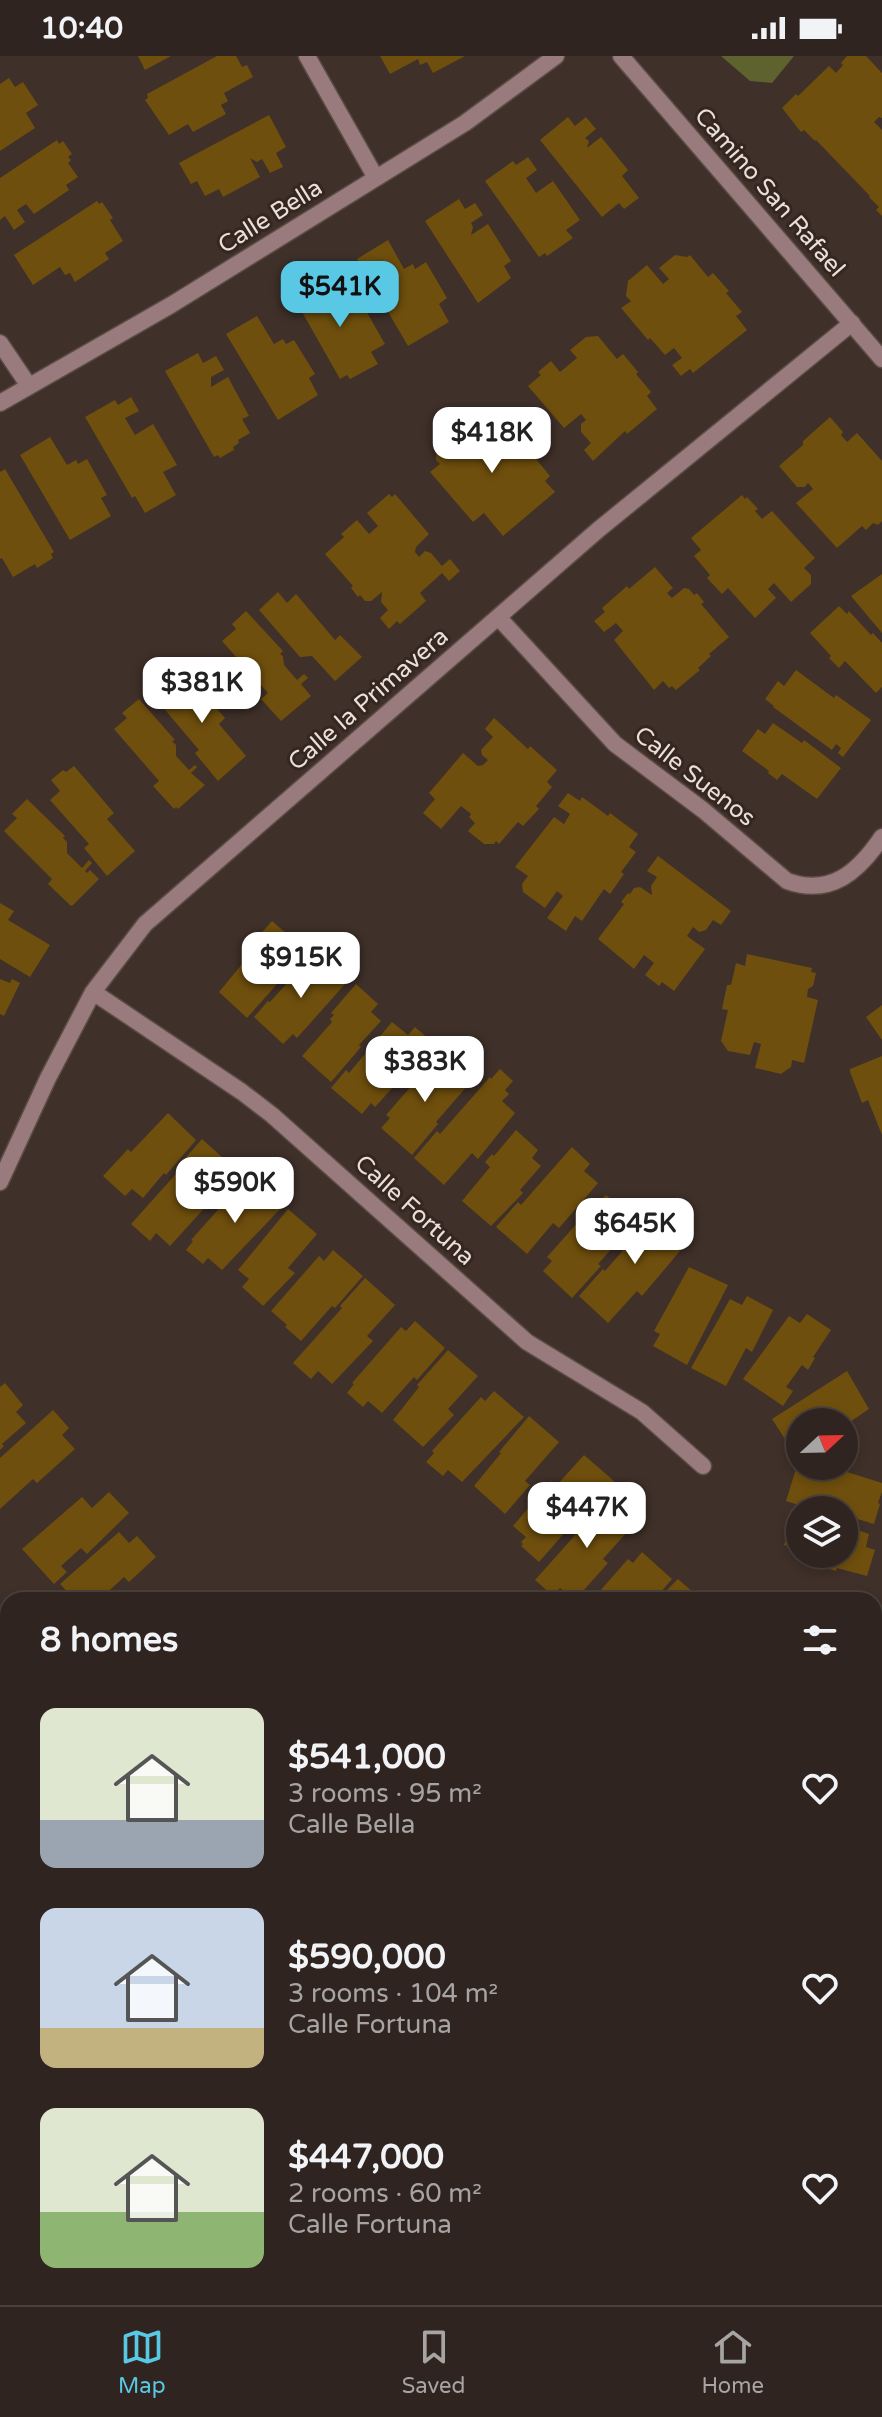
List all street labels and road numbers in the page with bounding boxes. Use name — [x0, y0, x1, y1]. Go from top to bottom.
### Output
street label: Camino San Rafael — [688, 102, 851, 283]
street label: Calle Bella — [213, 173, 328, 260]
street label: Calle la Primavera — [282, 622, 454, 777]
street label: Calle Suenos — [628, 720, 761, 833]
street label: Calle Fortuna — [349, 1149, 481, 1272]

